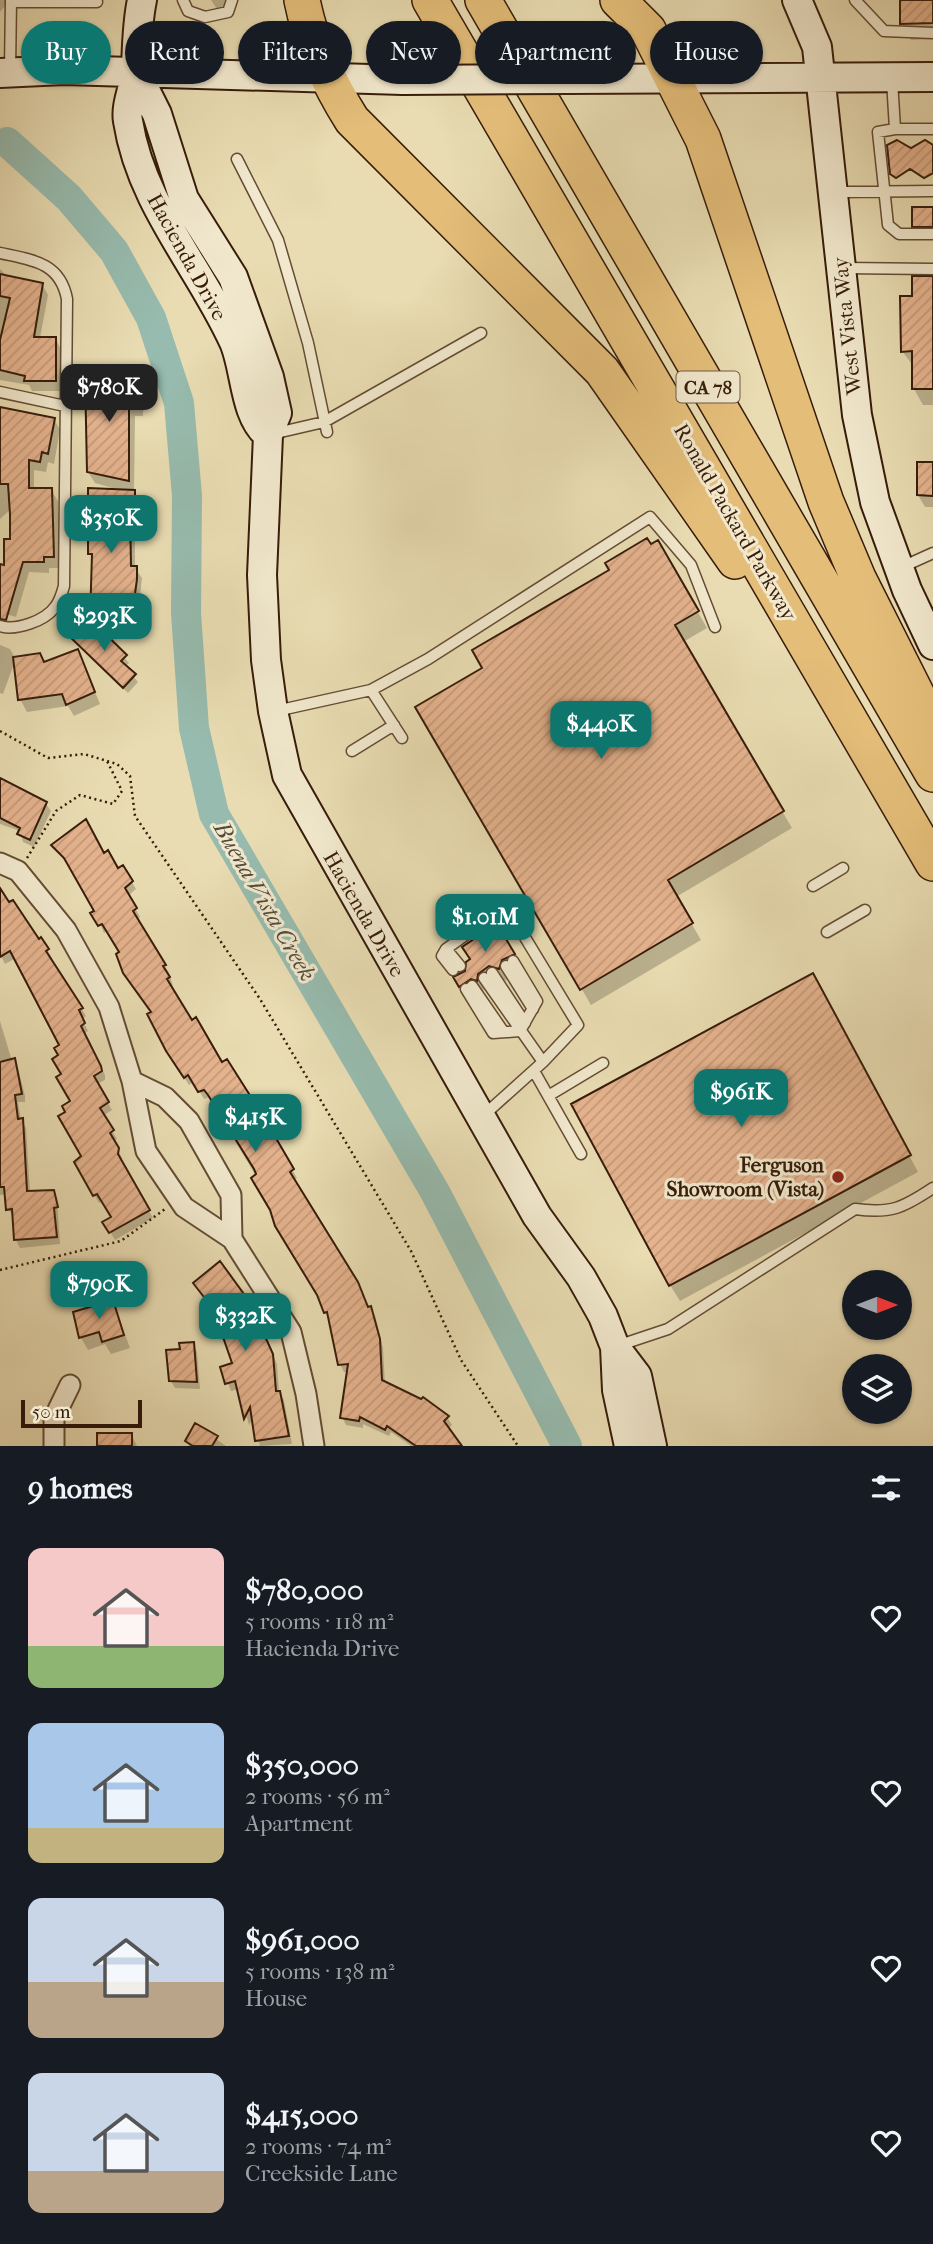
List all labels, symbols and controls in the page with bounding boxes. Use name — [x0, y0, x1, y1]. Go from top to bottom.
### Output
chip: Buy — [21, 21, 111, 84]
chip: Rent — [125, 21, 224, 84]
chip: Filters — [238, 21, 352, 84]
chip: New — [366, 21, 461, 84]
chip: Apartment — [475, 21, 636, 84]
chip: House — [650, 21, 763, 84]
street label: Hacienda Drive — [142, 189, 232, 325]
street label: West Vista Way — [828, 255, 866, 397]
pin: $780K — [60, 364, 158, 424]
road number: CA 78 — [676, 372, 740, 402]
text: $780K — [77, 373, 141, 400]
street label: Ronald Packard Parkway — [669, 419, 802, 625]
pin: $350K — [62, 496, 160, 555]
text: $350K — [80, 504, 142, 531]
pin: $293K — [55, 594, 153, 653]
text: $293K — [73, 602, 135, 629]
pin: $440K — [552, 702, 650, 761]
text: $440K — [566, 710, 636, 737]
water label: Buena Vista Creek — [207, 815, 321, 986]
street label: Hacienda Drive — [318, 847, 410, 981]
pin: $1.01M — [428, 894, 542, 954]
text: $1.01M — [451, 903, 519, 930]
pin: $961K — [692, 1070, 790, 1129]
text: $961K — [710, 1078, 772, 1105]
pin: $415K — [206, 1094, 304, 1154]
text: $415K — [224, 1103, 286, 1130]
place label: Ferguson Showroom (Vista) — [667, 1153, 825, 1201]
marker: Ferguson Showroom (Vista) — [830, 1169, 846, 1185]
pin: $790K — [50, 1262, 148, 1321]
text: $790K — [66, 1270, 132, 1297]
north arrow — [842, 1270, 912, 1340]
map controls — [842, 1270, 912, 1424]
pin: $332K — [196, 1294, 294, 1353]
text: $332K — [215, 1302, 275, 1329]
button: layers — [842, 1354, 912, 1424]
scale bar — [21, 1397, 142, 1429]
text: 50 m — [32, 1401, 71, 1423]
icon: filters — [867, 1469, 905, 1507]
text: 9 homes — [28, 1471, 133, 1506]
text: $780,000 — [245, 1573, 363, 1608]
icon: home — [84, 1576, 168, 1660]
icon: heart — [867, 1599, 905, 1637]
text: 5 rooms · 118 m² — [245, 1608, 393, 1635]
text: Hacienda Drive — [245, 1635, 400, 1662]
text: $350,000 — [245, 1748, 359, 1783]
icon: home — [84, 1751, 168, 1835]
icon: heart — [867, 1774, 905, 1812]
text: 2 rooms · 56 m² — [245, 1783, 390, 1810]
text: Apartment — [245, 1810, 353, 1837]
text: $961,000 — [245, 1923, 360, 1958]
icon: home — [84, 1926, 168, 2010]
icon: heart — [867, 1949, 905, 1987]
text: 5 rooms · 138 m² — [245, 1958, 395, 1985]
text: House — [245, 1985, 307, 2012]
text: $415,000 — [245, 2098, 359, 2133]
icon: home — [84, 2101, 168, 2185]
icon: heart — [867, 2124, 905, 2162]
text: 2 rooms · 74 m² — [245, 2133, 391, 2160]
text: Creekside Lane — [245, 2160, 398, 2187]

